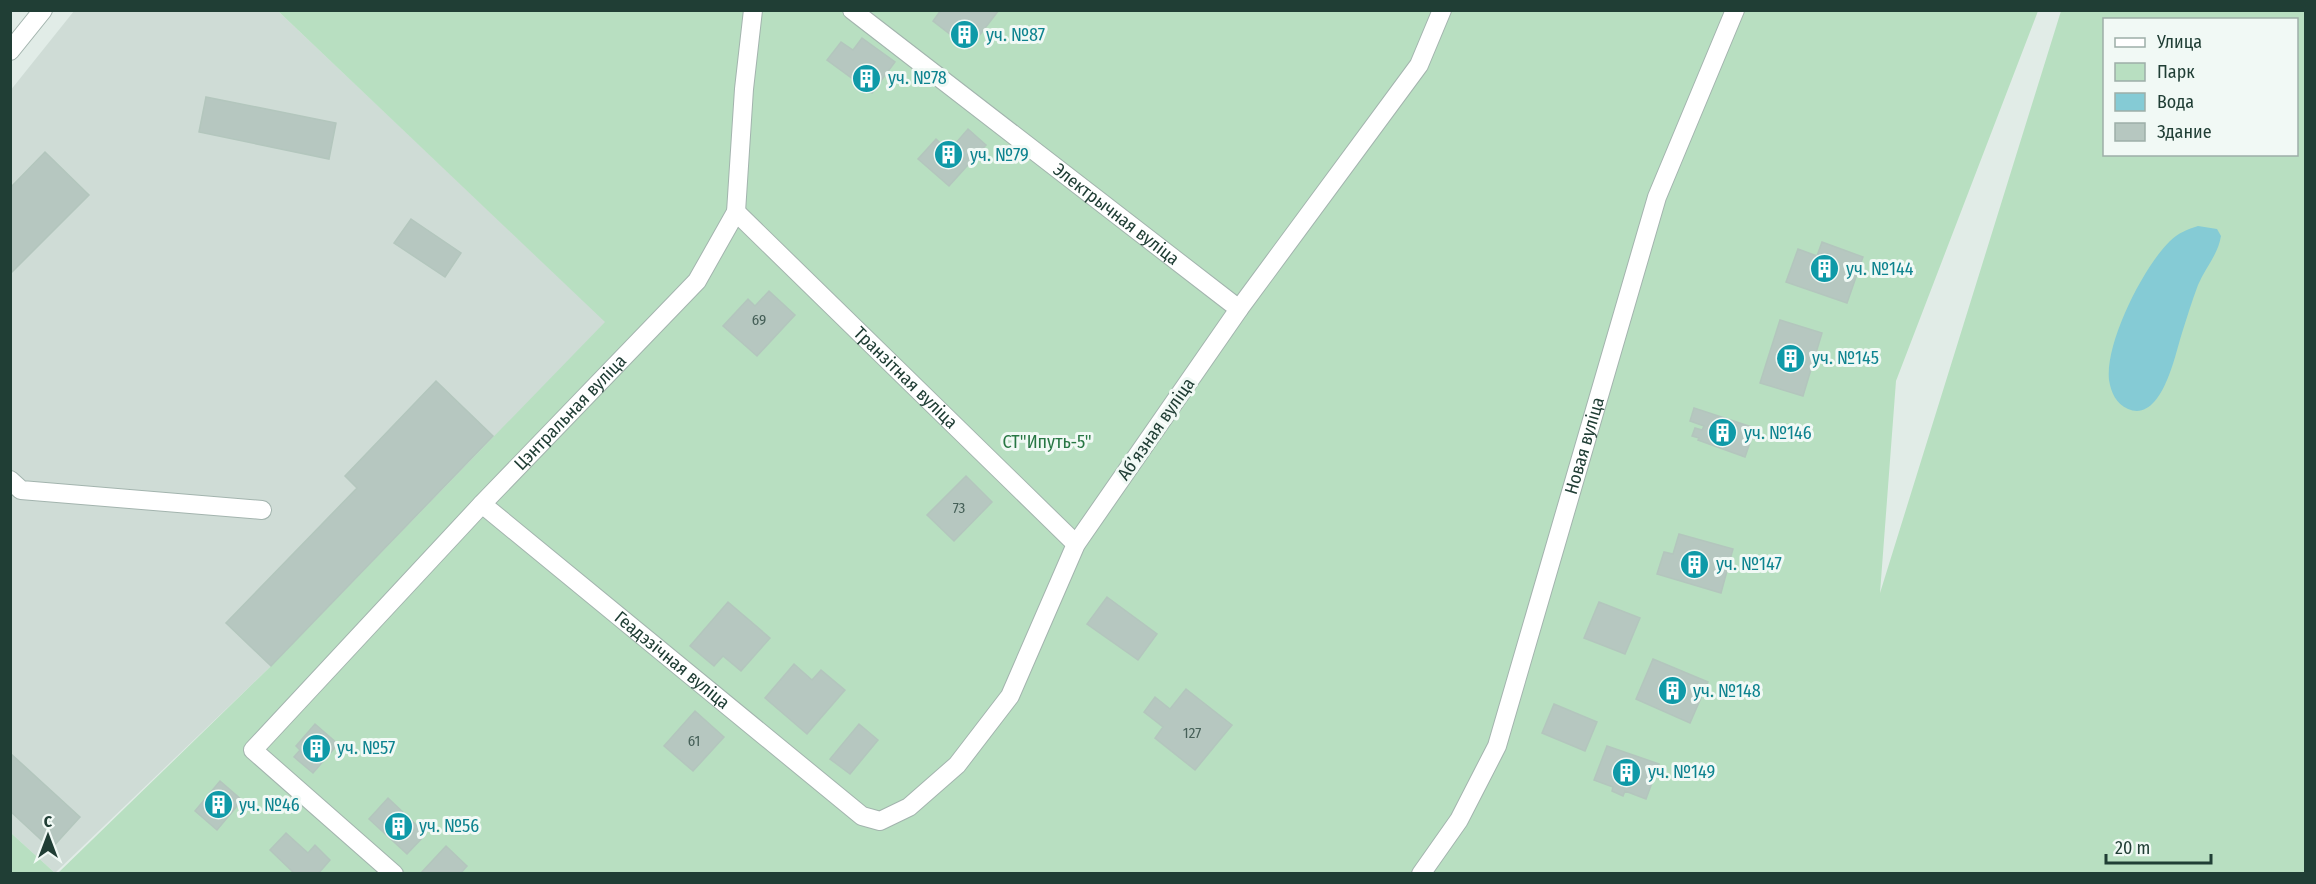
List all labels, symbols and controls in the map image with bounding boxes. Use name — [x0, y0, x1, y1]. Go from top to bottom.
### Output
legend — [2103, 18, 2298, 156]
building icon: уч. №87 — [949, 19, 981, 51]
place label: уч. №87 — [986, 24, 1045, 46]
text: Улица — [2156, 31, 2202, 53]
text: Парк — [2157, 61, 2195, 83]
building icon: уч. №78 — [851, 62, 883, 94]
place label: уч. №78 — [888, 67, 947, 89]
text: Вода — [2157, 91, 2194, 113]
text: Здание — [2157, 121, 2212, 143]
building icon: уч. №79 — [933, 139, 965, 171]
place label: уч. №79 — [970, 144, 1029, 166]
street label: Электрычная вуліца — [1049, 159, 1184, 270]
building icon: уч. №144 — [1809, 253, 1841, 285]
place label: уч. №144 — [1846, 258, 1914, 280]
house number: 69 — [752, 311, 766, 329]
street label: Транзітная вуліца — [849, 322, 962, 433]
building icon: уч. №145 — [1775, 342, 1807, 374]
place label: уч. №145 — [1812, 347, 1879, 369]
street label: Цэнтральная вуліца — [510, 350, 631, 475]
street label: Абʼязная вуліца — [1113, 373, 1199, 484]
street label: Новая вуліца — [1560, 394, 1609, 497]
building icon: уч. №146 — [1707, 417, 1739, 449]
place label: уч. №146 — [1744, 422, 1812, 444]
park label: СТ"Ипуть-5" — [1002, 431, 1092, 453]
house number: 73 — [953, 499, 966, 517]
building icon: уч. №147 — [1679, 548, 1711, 580]
place label: уч. №147 — [1716, 553, 1782, 575]
street label: Геадэзічная вуліца — [610, 606, 734, 714]
building icon: уч. №148 — [1656, 675, 1688, 707]
place label: уч. №148 — [1693, 680, 1761, 702]
house number: 127 — [1183, 724, 1201, 742]
building icon: уч. №57 — [300, 732, 332, 764]
house number: 61 — [688, 732, 700, 750]
place label: уч. №57 — [337, 737, 395, 759]
building icon: уч. №149 — [1611, 756, 1643, 788]
place label: уч. №149 — [1648, 761, 1715, 783]
building icon: уч. №46 — [202, 789, 234, 821]
place label: уч. №46 — [239, 794, 300, 816]
north arrow — [18, 806, 78, 866]
building icon: уч. №56 — [382, 810, 414, 842]
text: С — [44, 812, 53, 831]
place label: уч. №56 — [419, 815, 479, 837]
scale bar — [2106, 827, 2211, 865]
text: 20 m — [2115, 837, 2150, 859]

